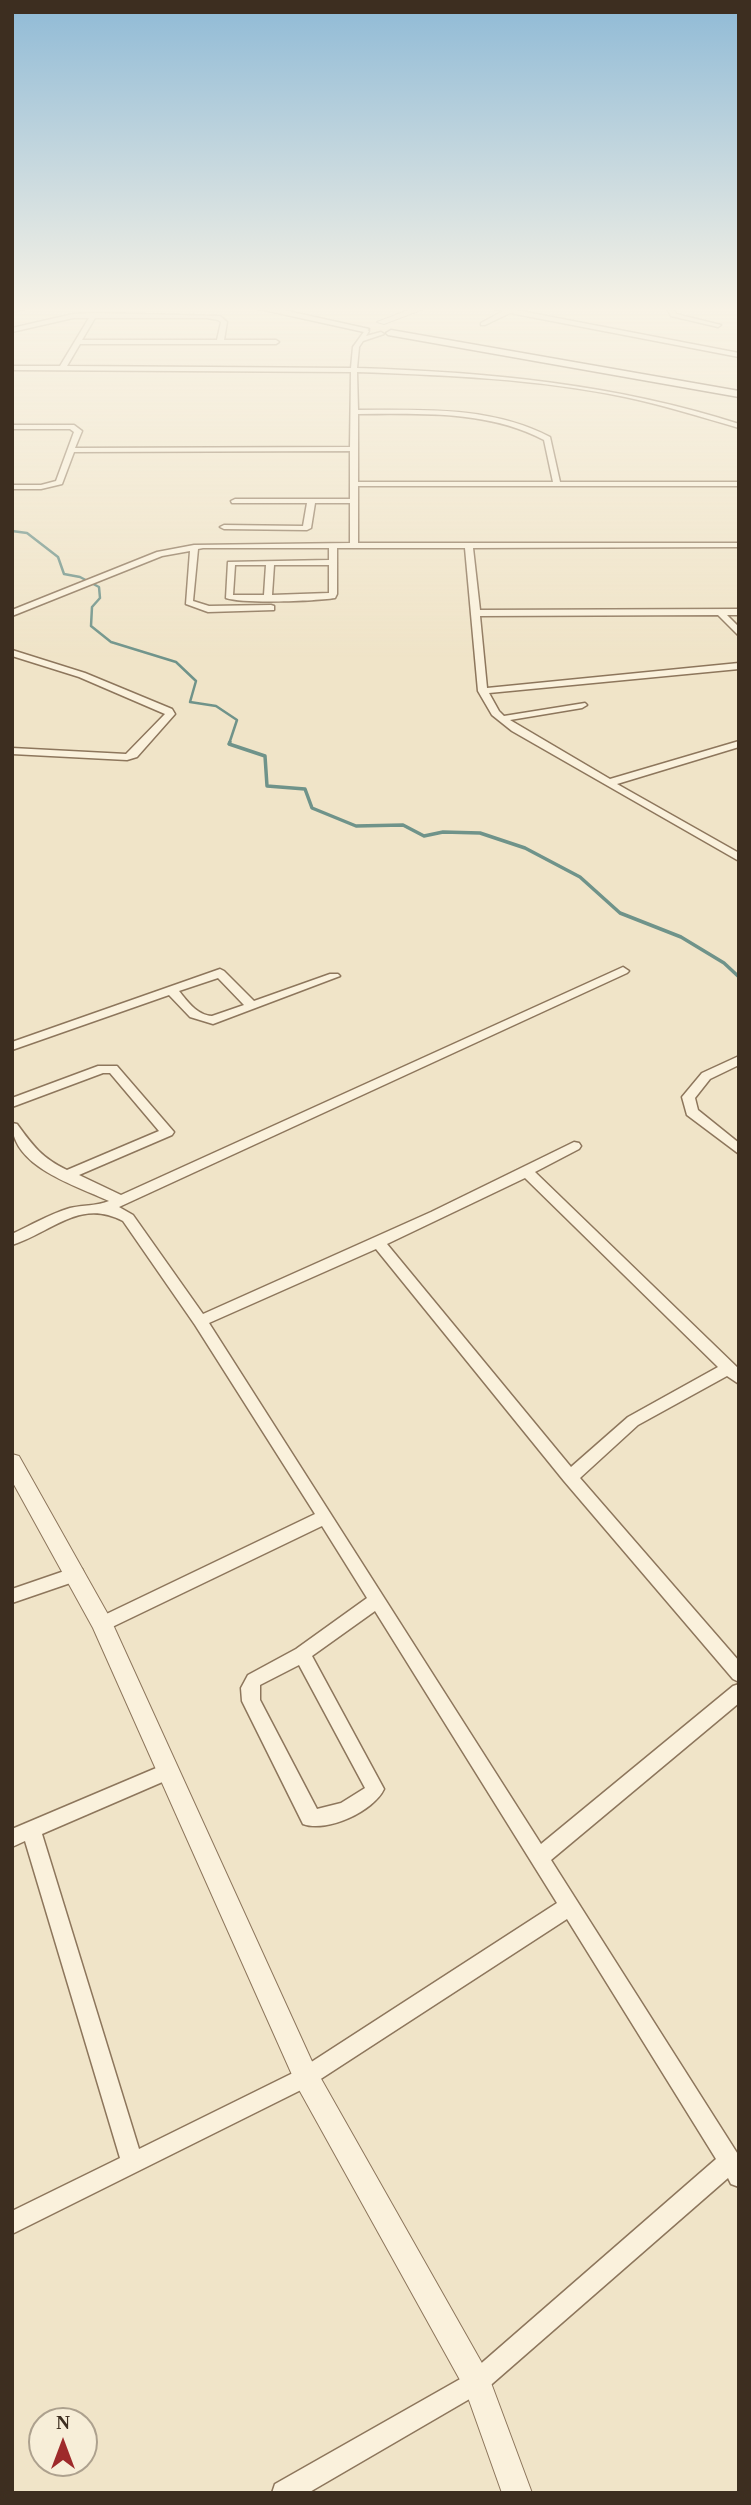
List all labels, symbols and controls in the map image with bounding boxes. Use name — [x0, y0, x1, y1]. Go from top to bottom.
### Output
north arrow — [28, 2407, 98, 2477]
text: N — [56, 2412, 70, 2433]

